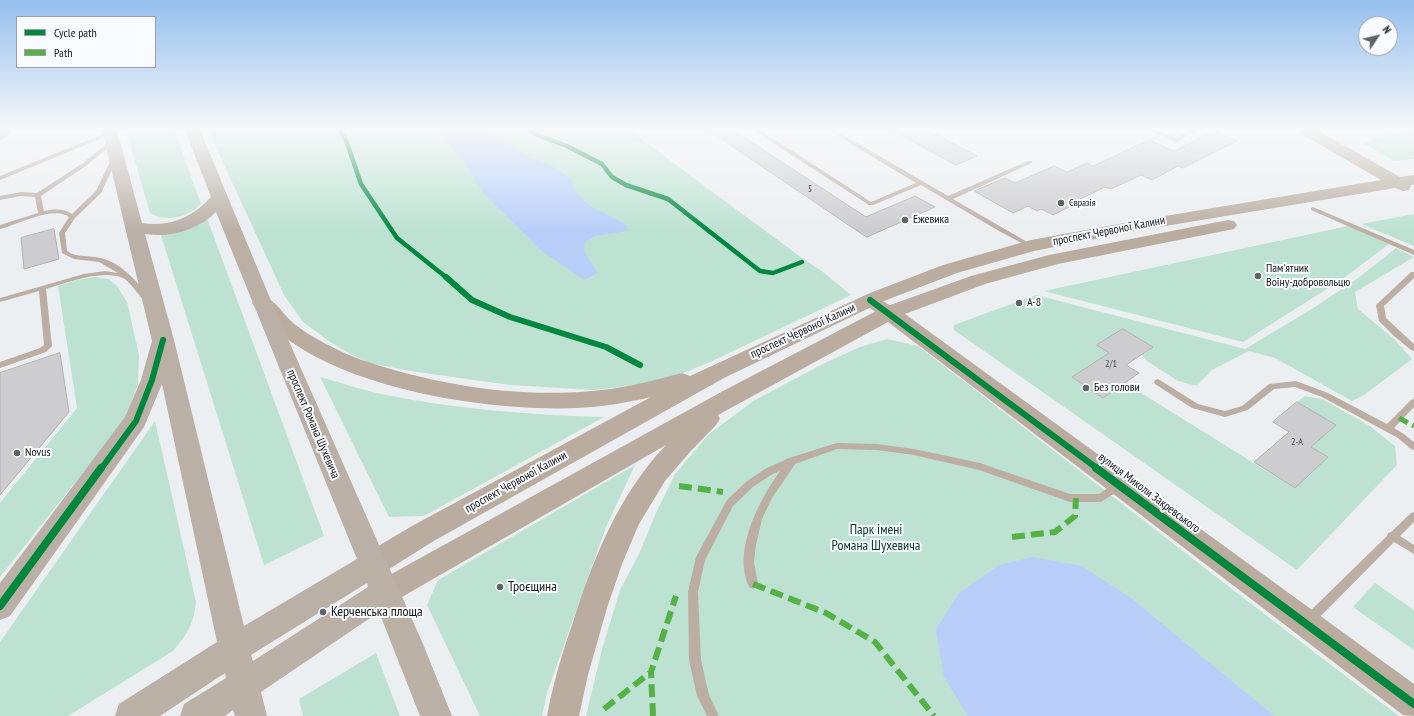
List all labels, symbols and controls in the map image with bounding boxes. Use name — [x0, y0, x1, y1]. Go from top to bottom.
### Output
legend — [16, 16, 156, 68]
north arrow — [1358, 16, 1398, 56]
text: N — [1380, 23, 1394, 36]
text: Cycle path — [54, 25, 97, 40]
text: Path — [54, 45, 72, 60]
house number: 5 — [808, 184, 812, 194]
place label: Євразія — [1069, 197, 1096, 209]
marker: Євразія — [1056, 198, 1066, 208]
place label: Ежевика — [913, 213, 949, 227]
street label: проспект Червоної Калини — [1052, 213, 1166, 249]
marker: Ежевика — [900, 215, 910, 225]
place label: Пам'ятник Воїну-добровольцю — [1266, 262, 1350, 290]
marker: Пам'ятник Воїну-добровольцю — [1253, 271, 1263, 281]
place label: А-8 — [1027, 296, 1041, 310]
marker: А-8 — [1014, 298, 1024, 308]
street label: проспект Червоної Калини — [748, 300, 858, 362]
house number: 2/1 — [1105, 358, 1117, 370]
street label: проспект Романа Шухевича — [283, 367, 343, 481]
place label: Без голови — [1094, 381, 1140, 395]
marker: Без голови — [1081, 383, 1091, 393]
house number: 2-А — [1291, 436, 1303, 448]
place label: Novus — [25, 446, 50, 460]
marker: Novus — [12, 448, 22, 458]
street label: проспект Червоної Калини — [463, 448, 569, 516]
street label: вулиця Миколи Закревського — [1095, 450, 1203, 536]
park label: Парк імені Романа Шухевича — [832, 522, 920, 554]
place label: Троєщина — [508, 579, 557, 595]
marker: Троєщина — [495, 582, 505, 592]
place label: Керченська площа — [331, 604, 423, 620]
marker: Керченська площа — [318, 607, 328, 617]

